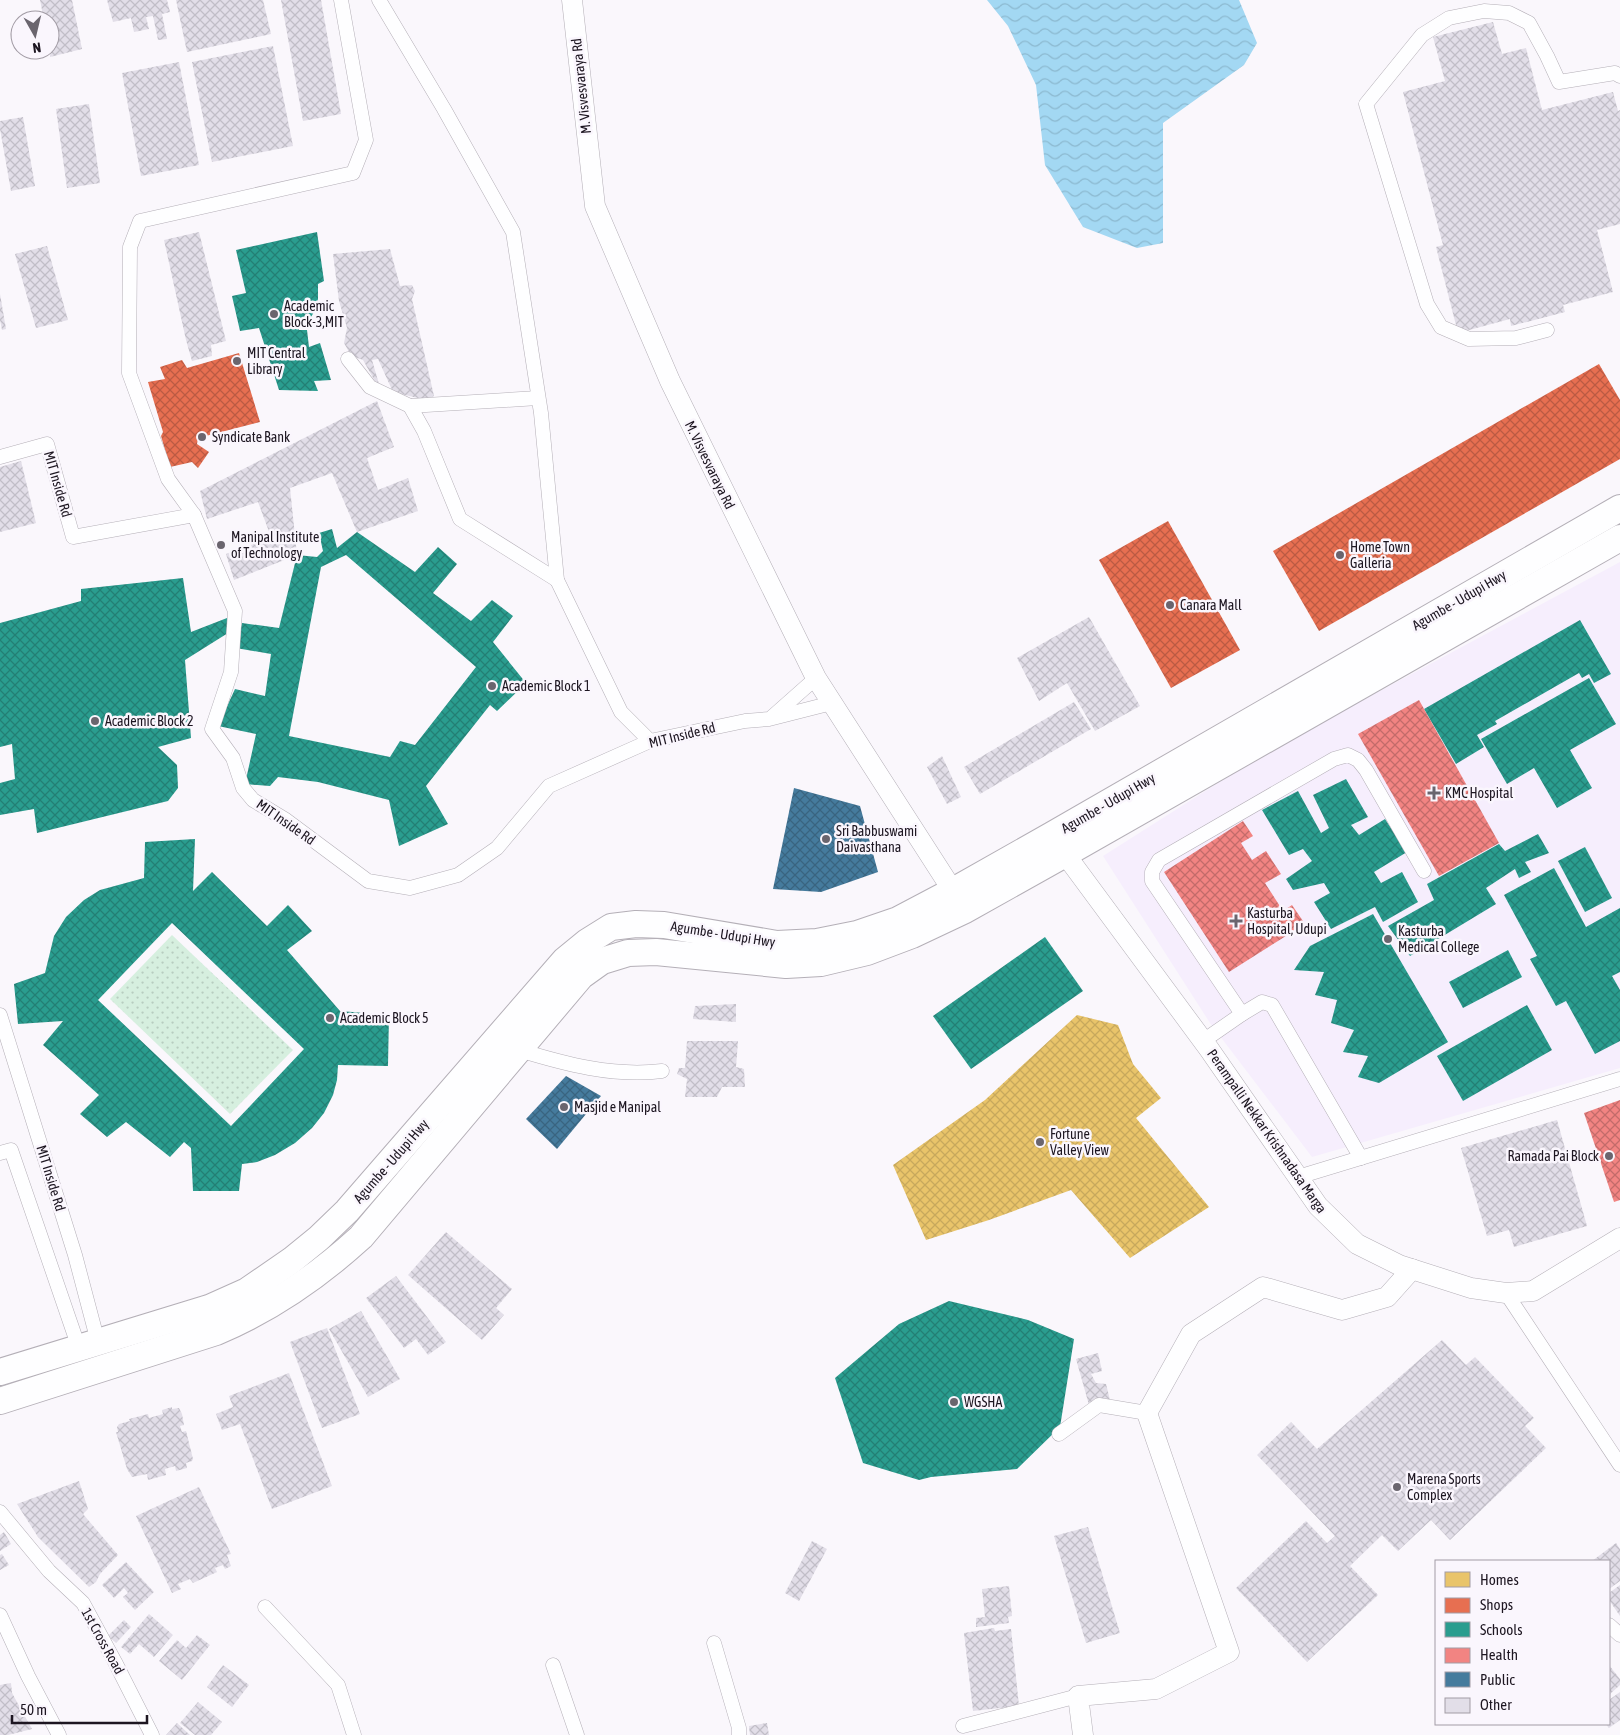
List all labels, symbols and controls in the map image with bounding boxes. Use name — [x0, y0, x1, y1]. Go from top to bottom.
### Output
north arrow — [10, 10, 60, 60]
street label: M. Visvesvaraya Rd — [568, 37, 594, 135]
text: N — [32, 39, 42, 56]
place label: Academic Block-3,MIT — [284, 298, 344, 330]
marker: Academic Block-3,MIT — [268, 308, 280, 320]
place label: MIT Central Library — [247, 345, 306, 377]
marker: MIT Central Library — [231, 355, 243, 367]
street label: M. Visvesvaraya Rd — [682, 418, 738, 512]
place label: Syndicate Bank — [212, 429, 290, 445]
marker: Syndicate Bank — [196, 431, 208, 443]
street label: MIT Inside Rd — [41, 449, 75, 519]
place label: Manipal Institute of Technology — [231, 529, 319, 561]
marker: Manipal Institute of Technology — [215, 539, 227, 551]
place label: Home Town Galleria — [1350, 539, 1410, 571]
marker: Home Town Galleria — [1334, 549, 1346, 561]
street label: Agumbe - Udupi Hwy — [1409, 567, 1509, 633]
place label: Canara Mall — [1180, 597, 1242, 613]
marker: Canara Mall — [1164, 599, 1176, 611]
place label: Academic Block 1 — [502, 678, 591, 694]
marker: Academic Block 1 — [486, 680, 498, 692]
place label: Academic Block 2 — [105, 713, 194, 729]
marker: Academic Block 2 — [89, 715, 101, 727]
street label: MIT Inside Rd — [647, 719, 717, 751]
street label: Agumbe - Udupi Hwy — [1058, 770, 1158, 836]
place label: KMC Hospital — [1445, 785, 1514, 801]
marker: KMC Hospital — [1427, 786, 1441, 800]
street label: MIT Inside Rd — [254, 796, 318, 848]
place label: Sri Babbuswami Daivasthana — [836, 823, 917, 855]
marker: Sri Babbuswami Daivasthana — [820, 833, 832, 845]
place label: Kasturba Hospital, Udupi — [1247, 905, 1327, 937]
marker: Kasturba Hospital, Udupi — [1229, 914, 1243, 928]
street label: Agumbe - Udupi Hwy — [670, 918, 777, 950]
place label: Kasturba Medical College — [1398, 923, 1479, 955]
marker: Kasturba Medical College — [1382, 933, 1394, 945]
place label: Academic Block 5 — [340, 1010, 429, 1026]
marker: Academic Block 5 — [324, 1012, 336, 1024]
street label: Perampalli Nekkar Krishnadasa Marga — [1204, 1046, 1330, 1216]
place label: Masjid e Manipal — [574, 1099, 661, 1115]
marker: Masjid e Manipal — [558, 1101, 570, 1113]
street label: Agumbe - Udupi Hwy — [350, 1116, 432, 1206]
place label: Fortune Valley View — [1050, 1126, 1109, 1158]
marker: Fortune Valley View — [1034, 1136, 1046, 1148]
street label: MIT Inside Rd — [33, 1143, 69, 1213]
place label: Ramada Pai Block — [1507, 1148, 1599, 1164]
marker: Ramada Pai Block — [1603, 1150, 1615, 1162]
place label: WGSHA — [964, 1394, 1002, 1410]
marker: WGSHA — [948, 1396, 960, 1408]
place label: Marena Sports Complex — [1407, 1471, 1481, 1503]
marker: Marena Sports Complex — [1391, 1481, 1403, 1493]
legend — [1435, 1560, 1610, 1725]
text: Homes — [1480, 1571, 1519, 1588]
text: Shops — [1480, 1596, 1513, 1613]
street label: 1st Cross Road — [78, 1605, 128, 1677]
text: Schools — [1480, 1621, 1523, 1638]
text: Health — [1480, 1646, 1518, 1663]
text: Public — [1480, 1671, 1515, 1688]
scale bar — [12, 1692, 148, 1724]
text: Other — [1480, 1696, 1512, 1713]
text: 50 m — [20, 1701, 47, 1718]

